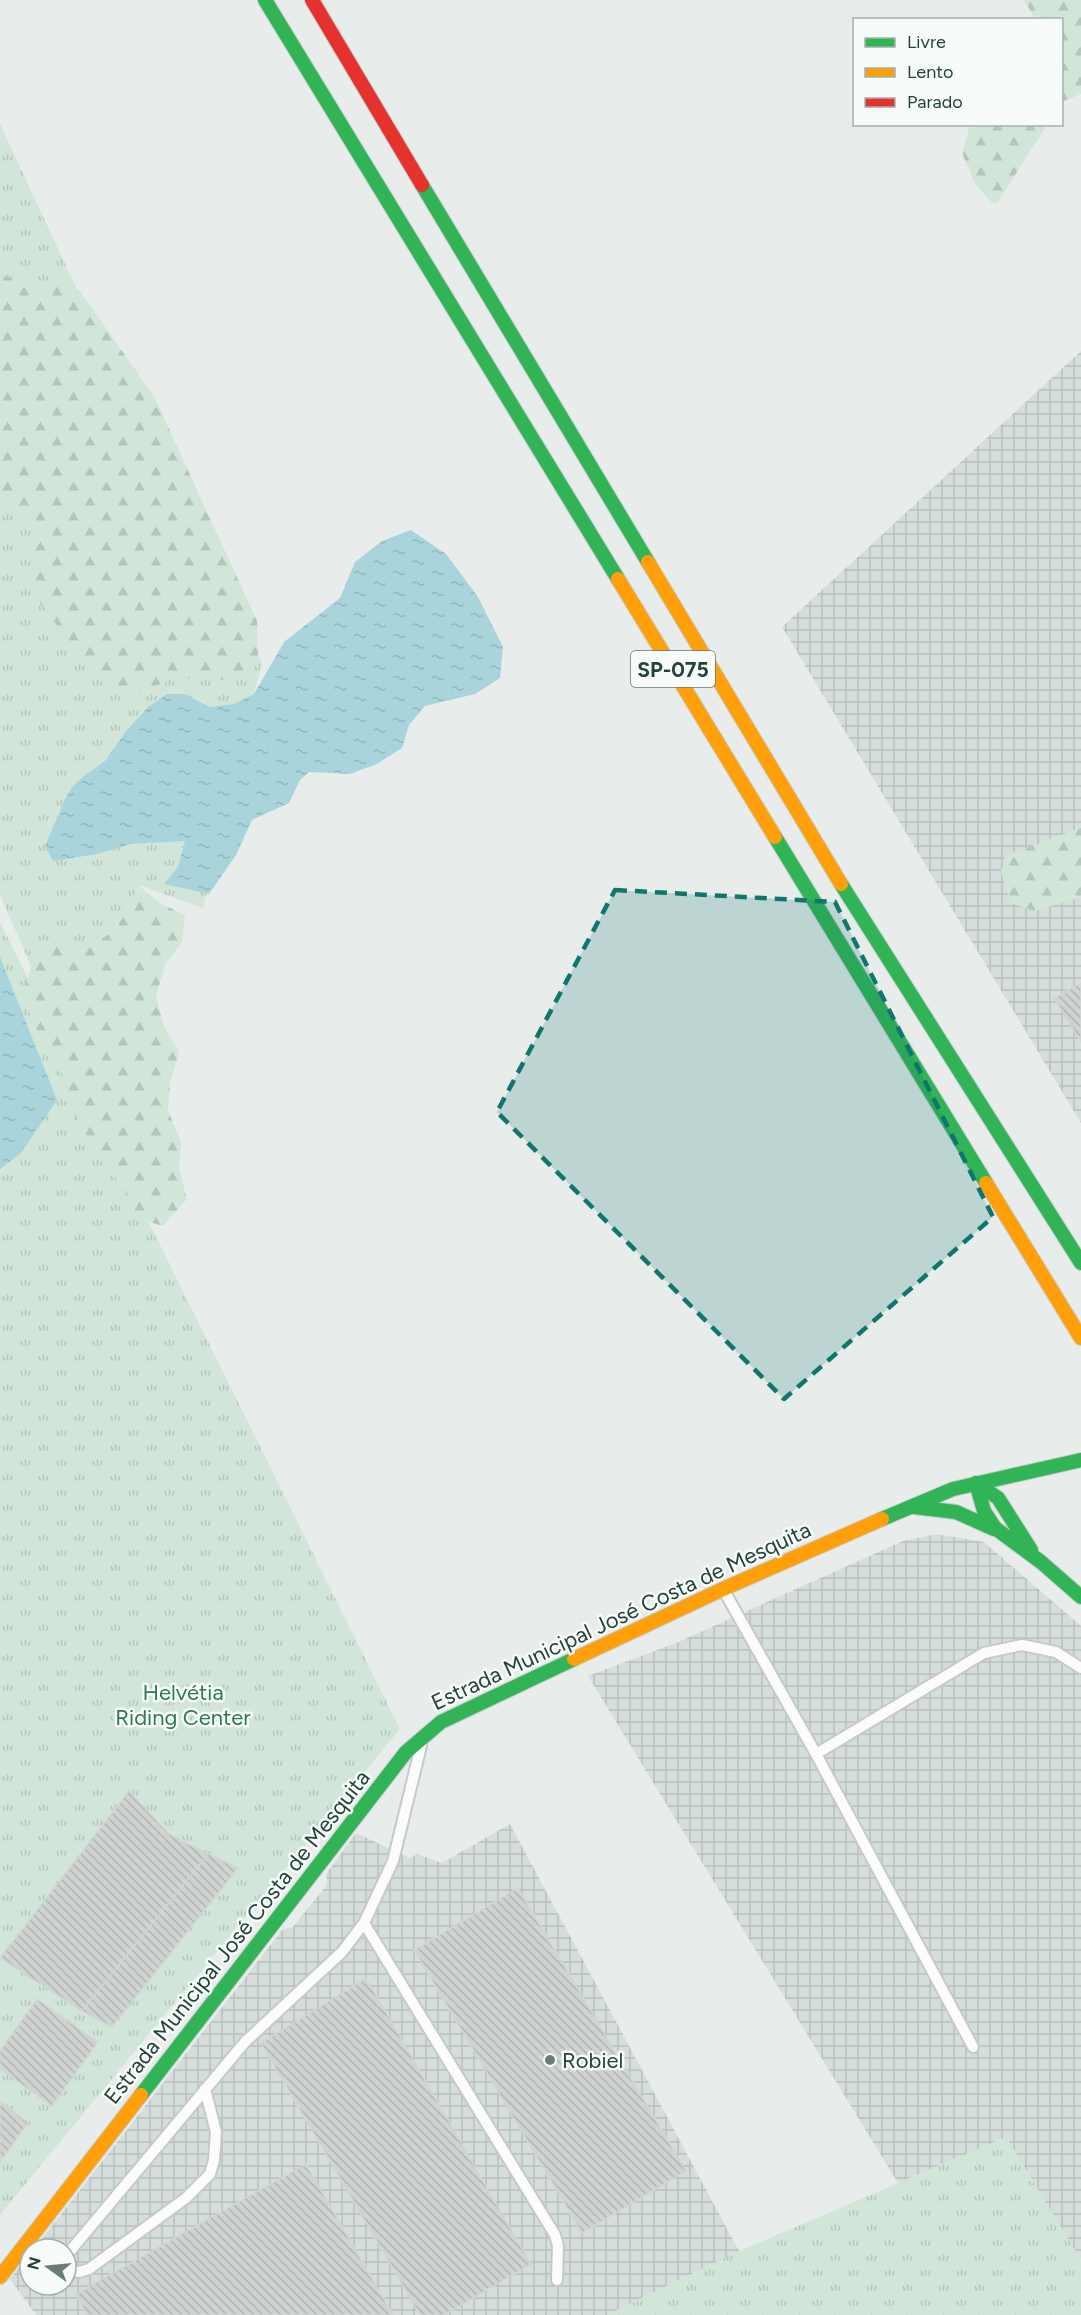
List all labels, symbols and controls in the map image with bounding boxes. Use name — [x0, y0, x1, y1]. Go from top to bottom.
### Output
legend — [853, 18, 1063, 126]
text: Livre — [907, 31, 946, 53]
text: Lento — [907, 61, 953, 83]
text: Parado — [907, 91, 963, 113]
road number: SP-075 — [631, 651, 715, 687]
street label: Estrada Municipal José Costa de Mesquita — [427, 1516, 815, 1716]
park label: Helvétia Riding Center — [115, 1679, 251, 1731]
street label: Estrada Municipal José Costa de Mesquita — [98, 1765, 376, 2109]
place label: Robiel — [562, 2047, 623, 2074]
marker: Robiel — [543, 2053, 557, 2067]
north arrow — [18, 2237, 78, 2297]
text: N — [23, 2255, 45, 2272]

